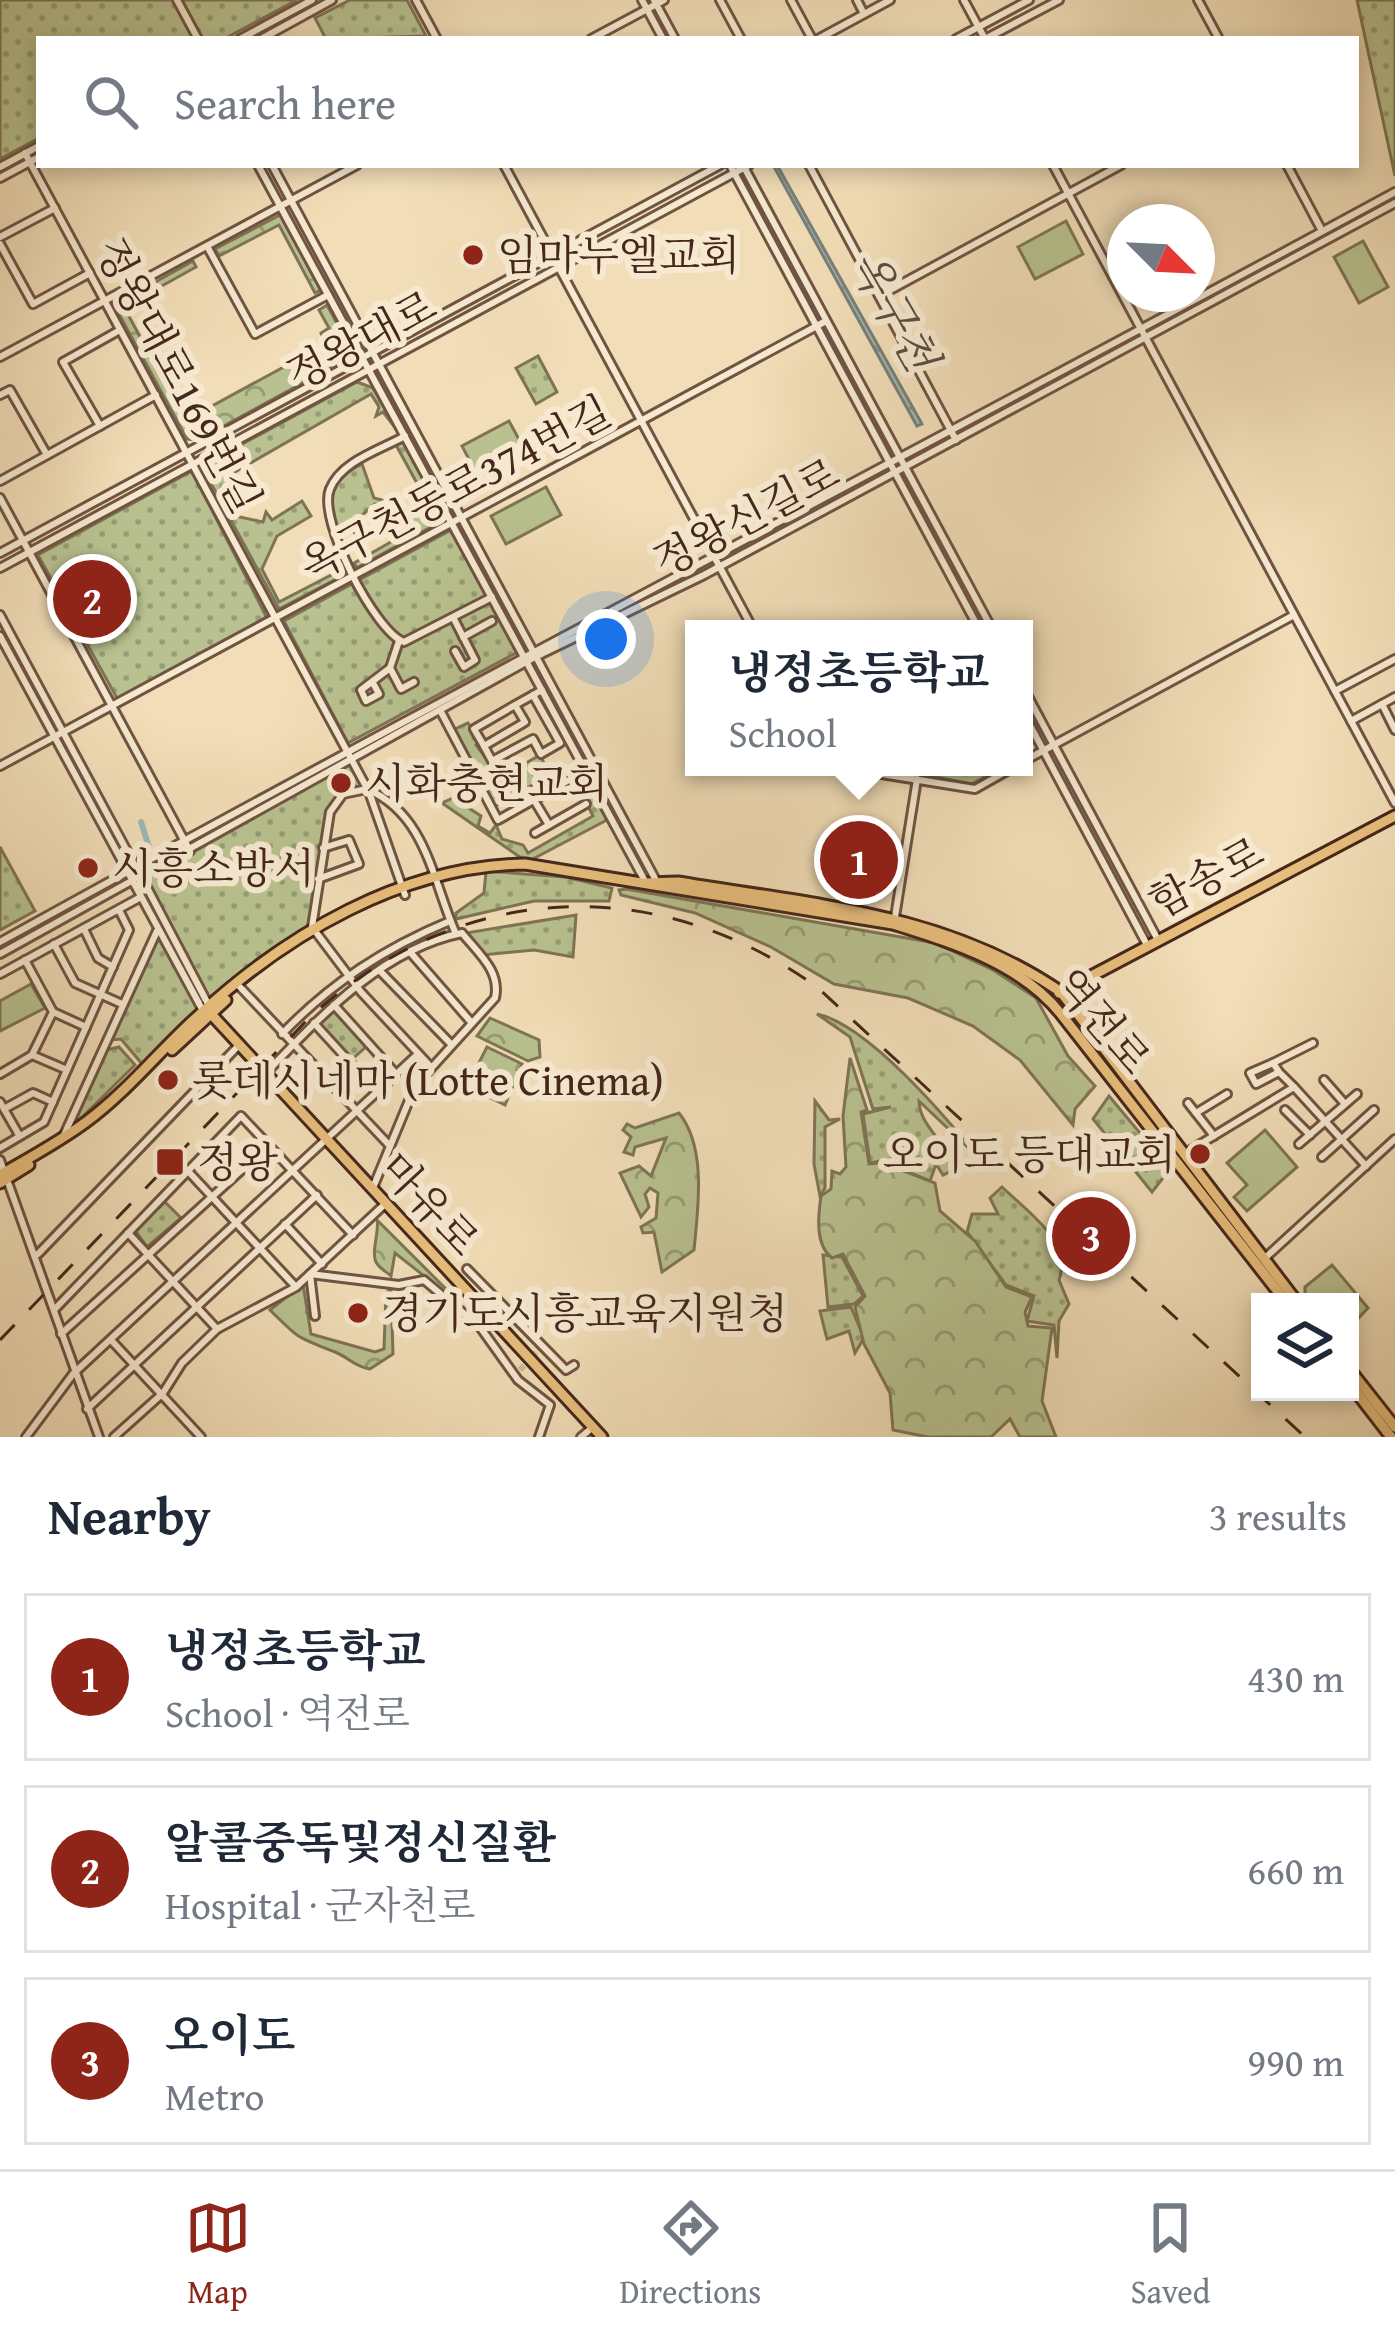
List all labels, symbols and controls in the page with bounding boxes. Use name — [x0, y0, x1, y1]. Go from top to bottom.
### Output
search box — [36, 36, 1359, 168]
icon: search — [78, 69, 144, 135]
text: Search here — [174, 70, 396, 135]
north arrow — [1107, 204, 1215, 312]
place label: 임마누엘교회 — [497, 224, 740, 285]
street label: 정왕대로169번길 — [81, 226, 278, 523]
water label: 옥구천 — [834, 237, 956, 386]
marker: 임마누엘교회 — [460, 242, 486, 268]
street label: 정왕대로 — [275, 275, 447, 405]
street label: 옥구천동로374번길 — [288, 380, 621, 595]
street label: 정왕신길로 — [642, 442, 850, 591]
pin: 2 — [53, 554, 131, 644]
your location — [576, 609, 636, 669]
popup — [685, 620, 1033, 776]
text: 냉정초등학교 — [729, 639, 989, 704]
text: School — [729, 704, 837, 761]
place label: 시화충현교회 — [365, 752, 608, 813]
marker: 시화충현교회 — [328, 770, 354, 796]
pin: 1 — [820, 815, 898, 905]
street label: 함송로 — [1138, 821, 1274, 932]
place label: 시흥소방서 — [112, 837, 315, 898]
marker: 시흥소방서 — [75, 855, 101, 881]
street label: 역전로 — [1041, 954, 1166, 1087]
place label: 롯데시네마 (Lotte Cinema) — [192, 1049, 664, 1110]
marker: 롯데시네마 (Lotte Cinema) — [155, 1067, 181, 1093]
place label: 오이도 등대교회 — [883, 1123, 1176, 1184]
place label: 정왕 — [197, 1131, 279, 1192]
street label: 마유로 — [367, 1138, 494, 1269]
marker: 오이도 등대교회 — [1187, 1141, 1213, 1167]
marker: 정왕 — [154, 1146, 186, 1178]
pin: 3 — [1052, 1191, 1130, 1281]
place label: 경기도시흥교육지원청 — [382, 1282, 788, 1343]
map controls — [1251, 1293, 1359, 1401]
button: layers — [1251, 1293, 1359, 1401]
marker: 경기도시흥교육지원청 — [345, 1300, 371, 1326]
text: Nearby — [48, 1478, 211, 1553]
text: 3 results — [1209, 1487, 1347, 1544]
text: 냉정초등학교 — [165, 1617, 426, 1682]
text: 1 — [80, 1649, 100, 1706]
text: 430 m — [1247, 1649, 1344, 1706]
text: School · 역전로 — [165, 1684, 410, 1741]
text: 알콜중독및정신질환 — [165, 1809, 556, 1874]
text: 2 — [80, 1841, 100, 1898]
text: 660 m — [1247, 1841, 1344, 1898]
text: Hospital · 군자천로 — [165, 1876, 476, 1933]
text: 오이도 — [165, 2002, 295, 2067]
text: 3 — [80, 2033, 100, 2090]
text: 990 m — [1247, 2033, 1344, 2090]
text: Metro — [165, 2067, 264, 2124]
tab: Map — [185, 2195, 251, 2315]
tab: Directions — [620, 2195, 761, 2315]
tab: Saved — [1131, 2195, 1210, 2315]

